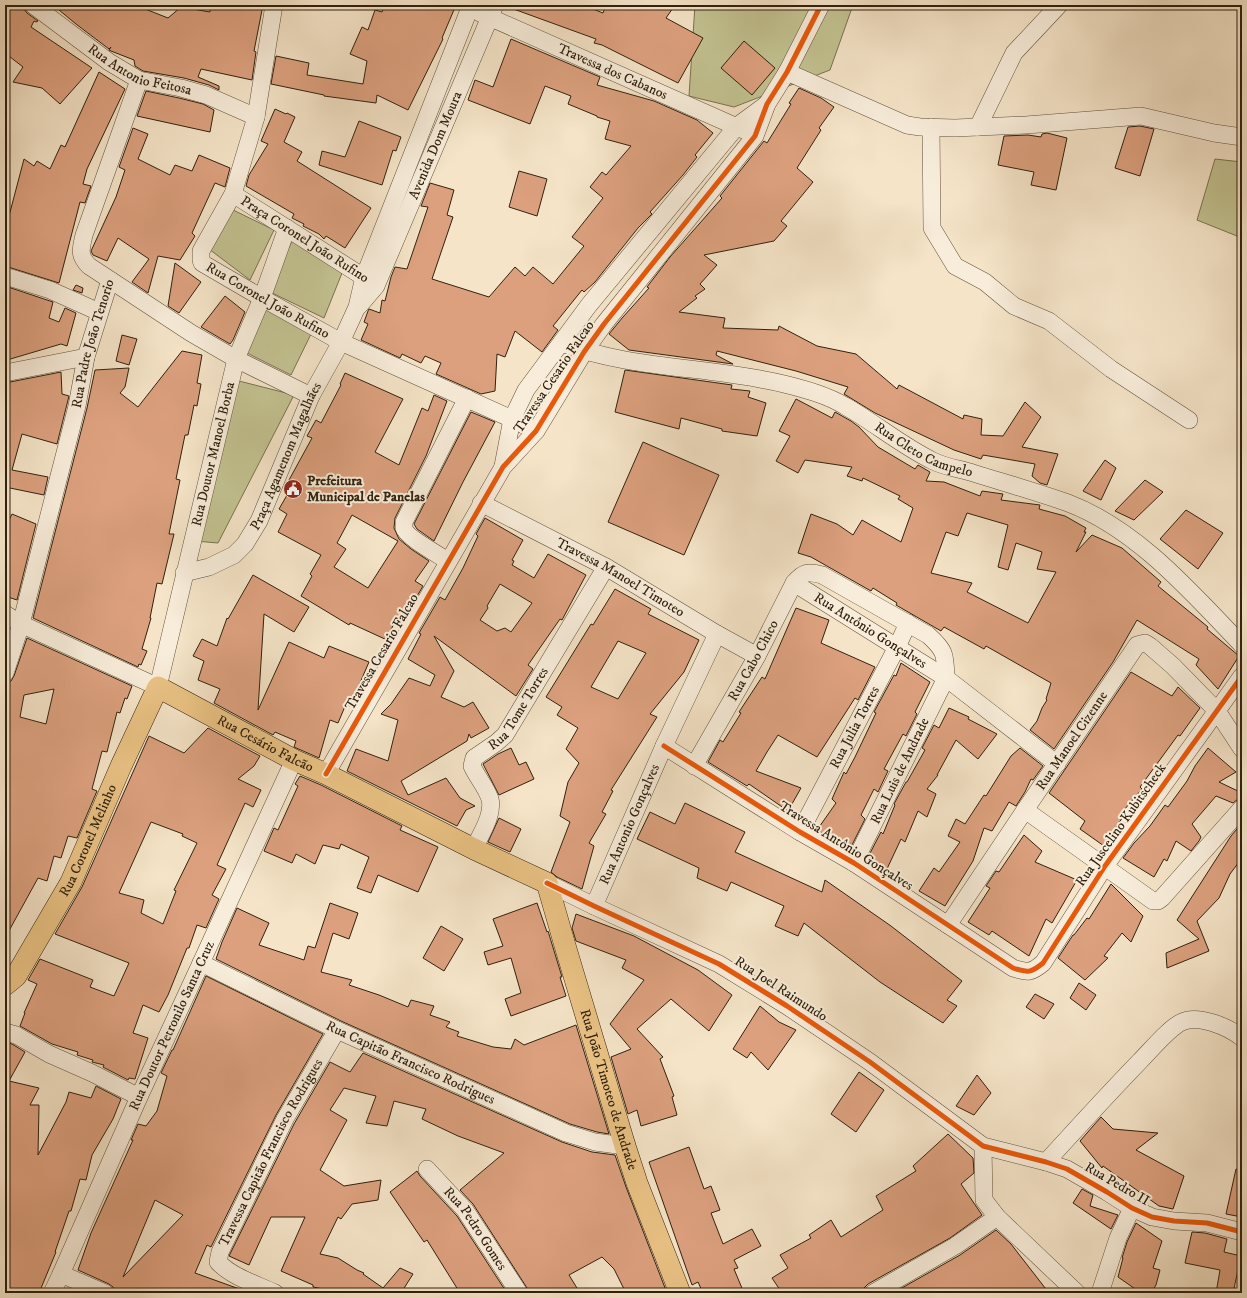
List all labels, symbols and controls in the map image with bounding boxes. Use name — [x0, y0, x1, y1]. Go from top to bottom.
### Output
street label: Rua Antonio Feitosa — [84, 40, 194, 100]
street label: Travessa dos Cabanos — [555, 40, 671, 104]
street label: Avenida Dom Moura — [405, 89, 466, 202]
street label: Praça Coronel João Rufino — [237, 192, 372, 287]
street label: Rua Coronel João Rufino — [203, 258, 333, 343]
street label: Rua Padre João Tenorio — [68, 277, 119, 410]
street label: Travessa Cesario Falcao — [510, 317, 598, 437]
street label: Praça Agamenom Magalhães — [246, 379, 326, 534]
street label: Rua Doutor Manoel Borba — [188, 380, 239, 528]
street label: Rua Cleto Campelo — [871, 418, 975, 481]
place label: Prefeitura Municipal de Panelas — [307, 472, 425, 506]
public building icon: Prefeitura Municipal de Panelas — [282, 478, 304, 500]
street label: Travessa Manoel Timoteo — [553, 534, 688, 621]
street label: Rua Antônio Gonçalves — [810, 589, 930, 673]
street label: Travessa Cesario Falcao — [341, 590, 423, 714]
street label: Rua Cabo Chico — [724, 617, 783, 704]
street label: Rua Tome Torres — [485, 664, 553, 755]
street label: Rua Julia Torres — [826, 683, 884, 772]
street label: Rua Manoel Cizenne — [1032, 688, 1112, 794]
street label: Rua Cesário Falcão — [214, 711, 316, 776]
street label: Rua Luis de Andrade — [866, 715, 934, 827]
street label: Rua Juscelino Kubitscheck — [1072, 760, 1170, 890]
street label: Rua Antonio Gonçalves — [595, 761, 664, 888]
street label: Rua Coronel Melinho — [55, 781, 121, 900]
street label: Travessa Antônio Gonçalves — [775, 797, 917, 895]
street label: Rua Doutor Petronilo Santa Cruz — [125, 938, 219, 1113]
street label: Rua Joel Raimundo — [731, 952, 831, 1026]
street label: Rua João Timoteo de Andrade — [576, 1007, 641, 1173]
street label: Rua Capitão Francisco Rodrigues — [323, 1017, 498, 1109]
street label: Travessa Capitão Francisco Rodrigues — [215, 1055, 327, 1250]
street label: Rua Pedro II — [1081, 1158, 1153, 1210]
street label: Rua Pedro Gomes — [439, 1183, 511, 1274]

